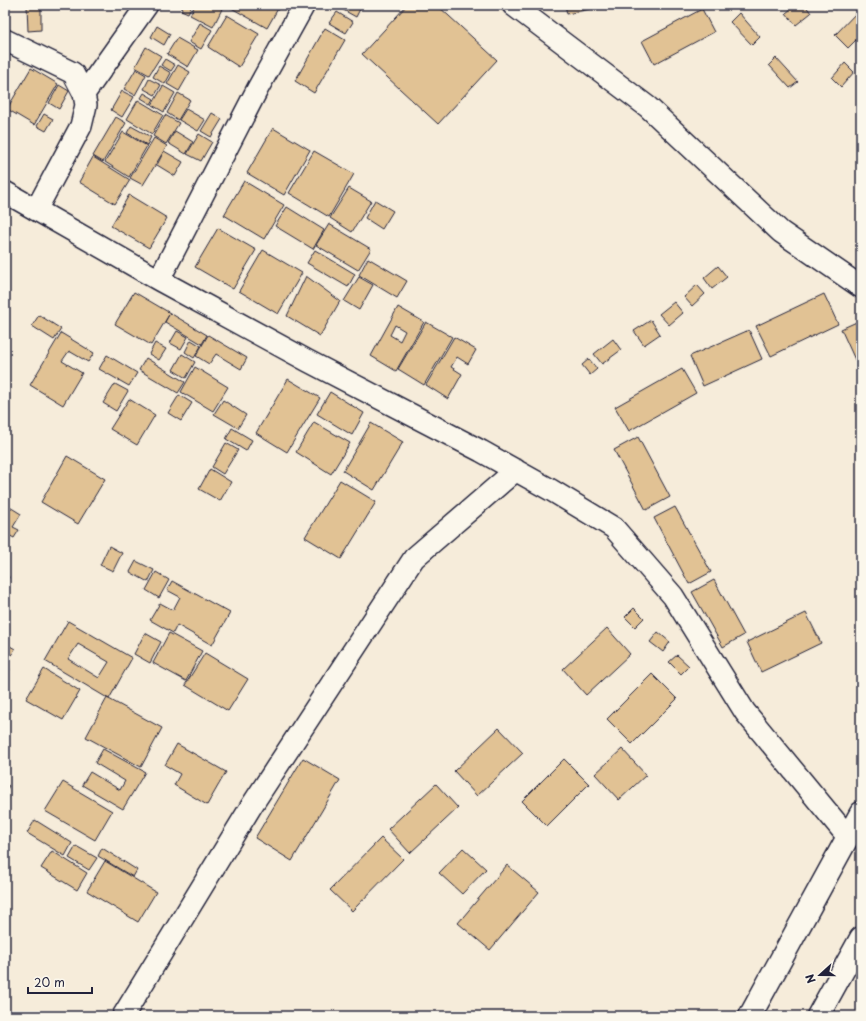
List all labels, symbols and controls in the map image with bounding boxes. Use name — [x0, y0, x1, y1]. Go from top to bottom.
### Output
north arrow — [800, 955, 840, 995]
scale bar — [28, 969, 92, 995]
text: N — [801, 971, 820, 986]
text: 20 m — [34, 973, 65, 991]

